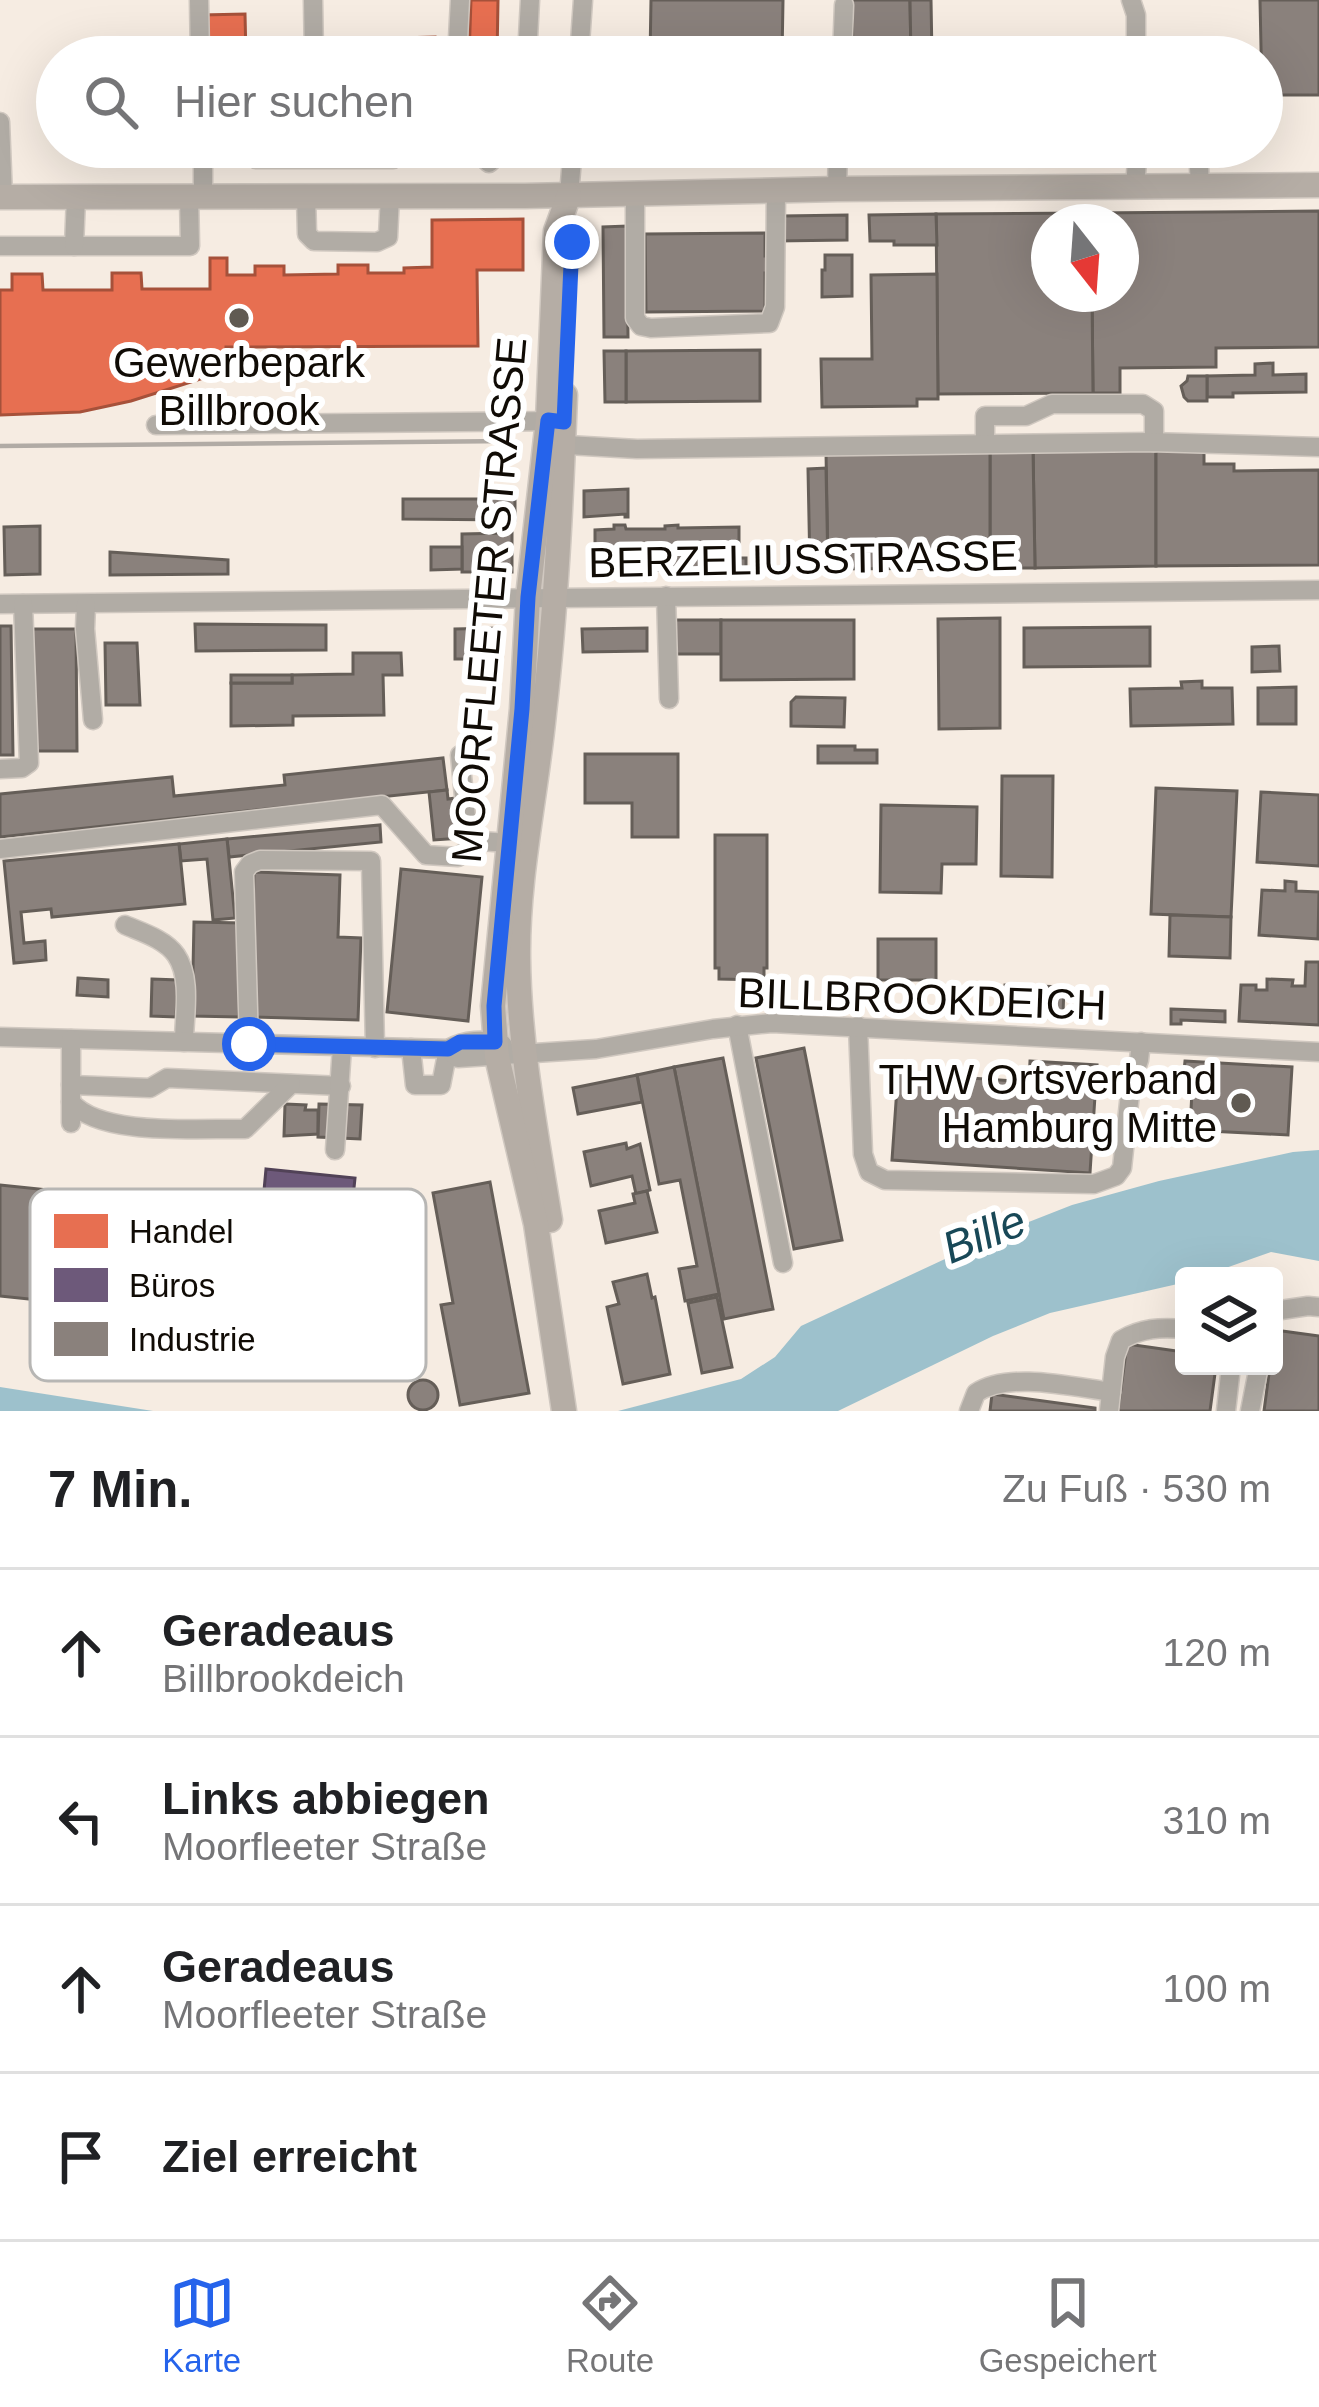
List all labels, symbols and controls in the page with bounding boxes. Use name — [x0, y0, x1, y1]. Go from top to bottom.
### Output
search box — [36, 36, 1283, 168]
icon: search — [78, 69, 144, 135]
text: Hier suchen — [174, 76, 414, 127]
north arrow — [1031, 204, 1139, 312]
route end — [545, 215, 599, 269]
marker: Gewerbepark Billbrook — [226, 305, 252, 331]
street label: MOORFLEETER STRASSE — [443, 335, 535, 865]
place label: Gewerbepark Billbrook — [113, 339, 366, 434]
street label: BERZELIUSSTRASSE — [588, 532, 1018, 586]
street label: BILLBROOKDEICH — [737, 969, 1107, 1029]
route start — [222, 1017, 276, 1071]
place label: THW Ortsverband Hamburg Mitte — [879, 1056, 1217, 1151]
marker: THW Ortsverband Hamburg Mitte — [1228, 1090, 1254, 1116]
legend — [30, 1189, 426, 1381]
water label: Bille — [935, 1194, 1033, 1274]
text: Handel — [129, 1213, 234, 1250]
text: Büros — [129, 1267, 215, 1304]
map controls — [1175, 1267, 1283, 1375]
button: layers — [1175, 1267, 1283, 1375]
text: Industrie — [129, 1321, 256, 1358]
text: 7 Min. — [48, 1461, 193, 1518]
text: Zu Fuß · 530 m — [1002, 1467, 1271, 1510]
text: Geradeaus — [162, 1605, 395, 1656]
icon: ahead — [48, 1620, 114, 1686]
text: 120 m — [1163, 1631, 1271, 1674]
text: Billbrookdeich — [162, 1657, 405, 1700]
text: Links abbiegen — [162, 1773, 490, 1824]
icon: left — [48, 1788, 114, 1854]
text: 310 m — [1163, 1799, 1271, 1842]
text: Moorfleeter Straße — [162, 1825, 487, 1868]
text: Geradeaus — [162, 1941, 395, 1992]
icon: ahead — [48, 1956, 114, 2022]
text: 100 m — [1163, 1967, 1271, 2010]
text: Moorfleeter Straße — [162, 1993, 487, 2036]
icon: arrive — [48, 2124, 114, 2190]
text: Ziel erreicht — [162, 2131, 417, 2182]
tab: Karte — [162, 2270, 241, 2380]
tab: Route — [566, 2270, 654, 2380]
tab: Gespeichert — [979, 2270, 1157, 2380]

